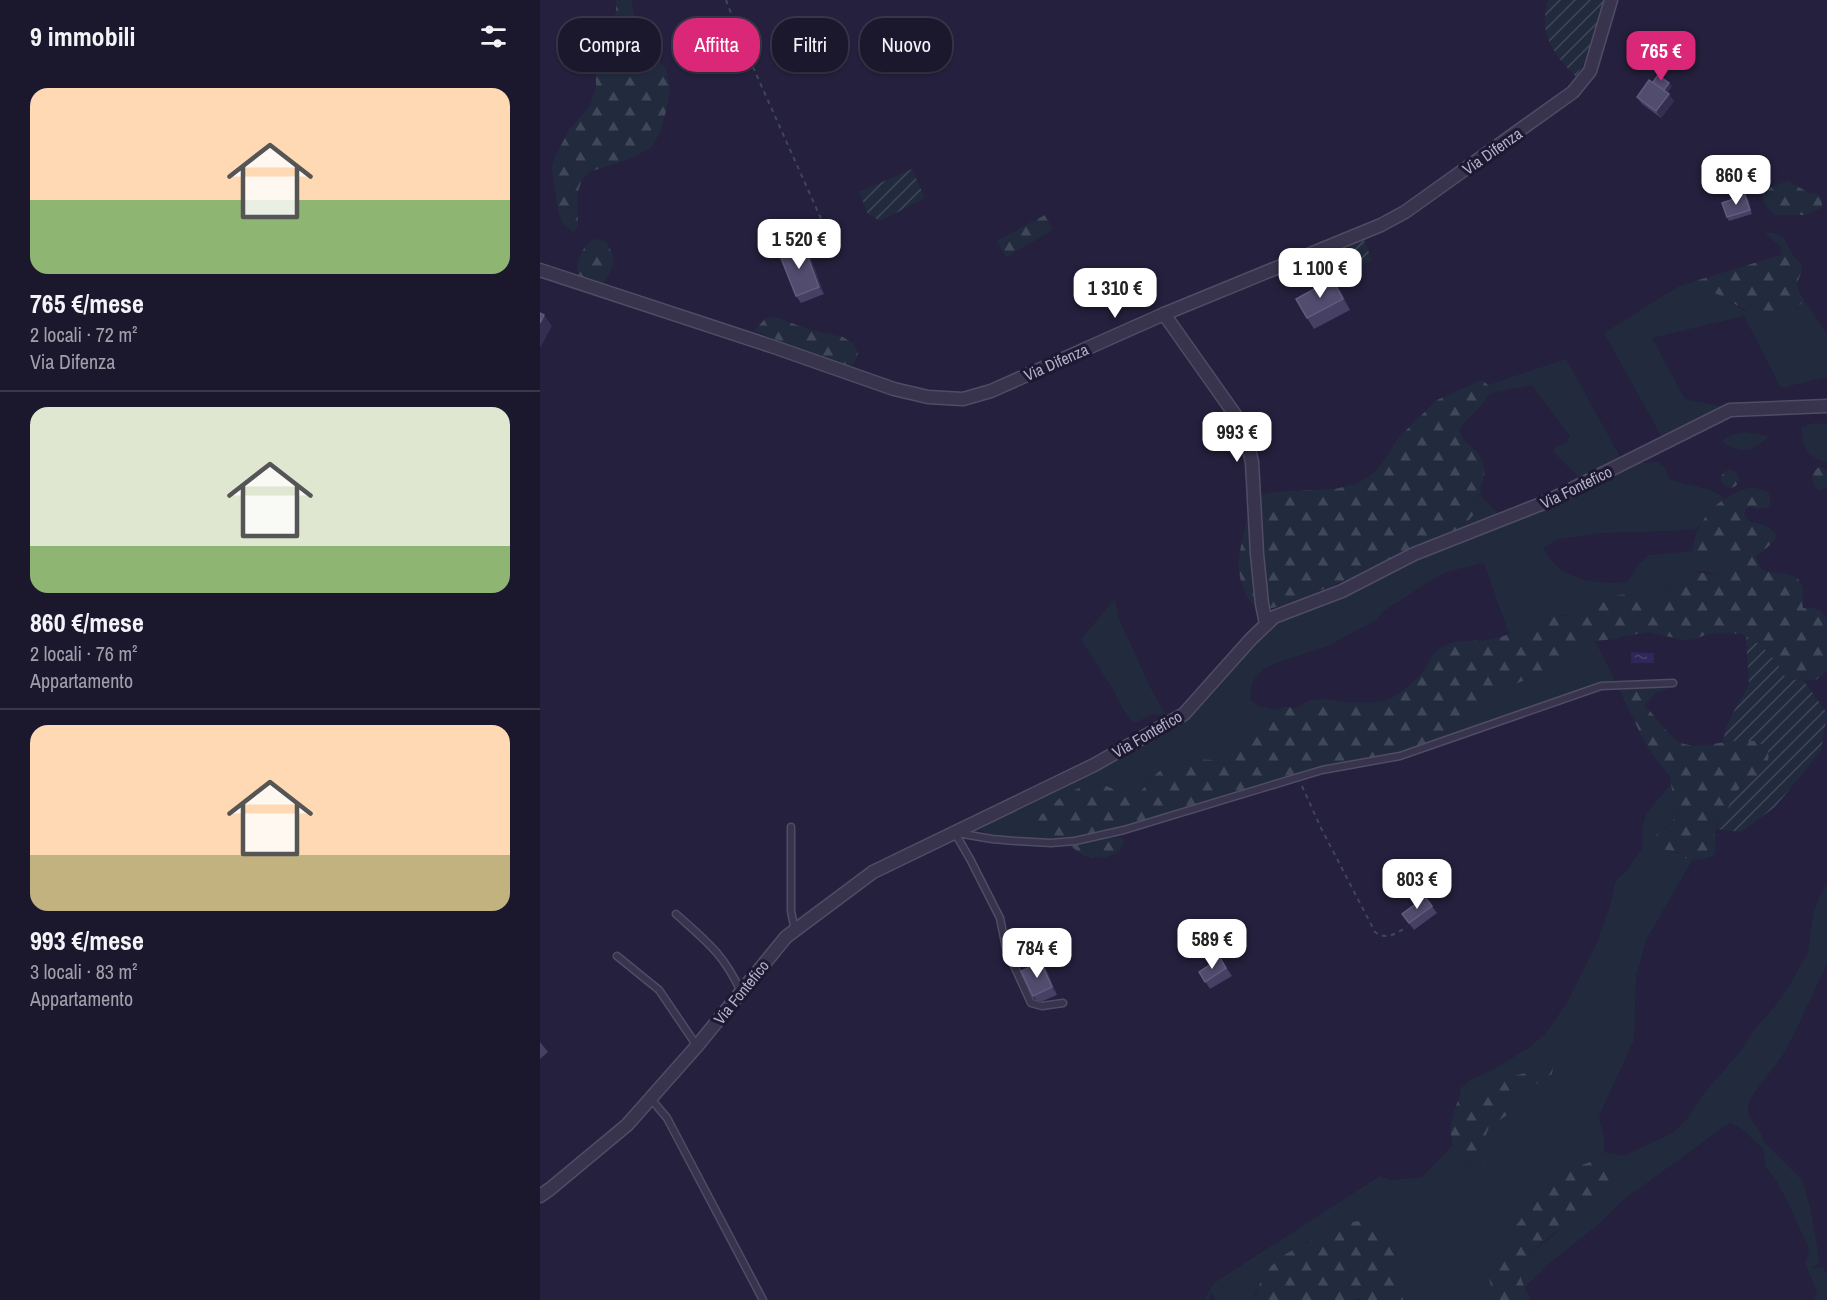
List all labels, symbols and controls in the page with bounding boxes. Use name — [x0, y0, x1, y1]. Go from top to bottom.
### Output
chip: Compra — [558, 18, 661, 72]
chip: Affitta — [673, 18, 760, 72]
chip: Filtri — [772, 18, 848, 72]
chip: Nuovo — [860, 18, 952, 72]
text: 9 immobili — [30, 19, 135, 54]
icon: filters — [477, 20, 510, 53]
pin: 765 € — [1619, 31, 1703, 82]
text: 765 € — [1640, 37, 1682, 64]
street label: Via Difenza — [1458, 122, 1527, 180]
icon: home — [216, 127, 324, 235]
pin: 860 € — [1694, 155, 1778, 206]
text: 860 € — [1715, 161, 1757, 188]
pin: 1 520 € — [744, 219, 854, 270]
text: 1 520 € — [772, 225, 826, 252]
pin: 1 100 € — [1265, 248, 1375, 299]
text: 1 100 € — [1293, 254, 1347, 281]
pin: 1 310 € — [1060, 268, 1170, 319]
text: 1 310 € — [1088, 274, 1142, 301]
text: 765 €/mese — [30, 286, 144, 321]
text: 2 locali · 72 m² — [30, 321, 138, 348]
street label: Via Difenza — [1020, 338, 1092, 386]
text: Via Difenza — [30, 348, 115, 375]
pin: 993 € — [1195, 412, 1279, 463]
text: 993 € — [1216, 418, 1258, 445]
icon: home — [216, 446, 324, 554]
street label: Via Fontefico — [1536, 460, 1616, 514]
text: 860 €/mese — [30, 605, 144, 640]
text: 2 locali · 76 m² — [30, 640, 138, 667]
text: Appartamento — [30, 667, 133, 694]
street label: Via Fontefico — [1108, 705, 1186, 763]
icon: home — [216, 764, 324, 872]
pin: 803 € — [1375, 859, 1459, 910]
text: 803 € — [1396, 865, 1438, 892]
pin: 589 € — [1170, 919, 1254, 970]
text: 993 €/mese — [30, 923, 144, 958]
text: 589 € — [1191, 925, 1233, 952]
pin: 784 € — [995, 928, 1079, 979]
text: 784 € — [1016, 934, 1058, 961]
street label: Via Fontefico — [708, 955, 774, 1029]
text: 3 locali · 83 m² — [30, 958, 138, 985]
text: Appartamento — [30, 985, 133, 1012]

